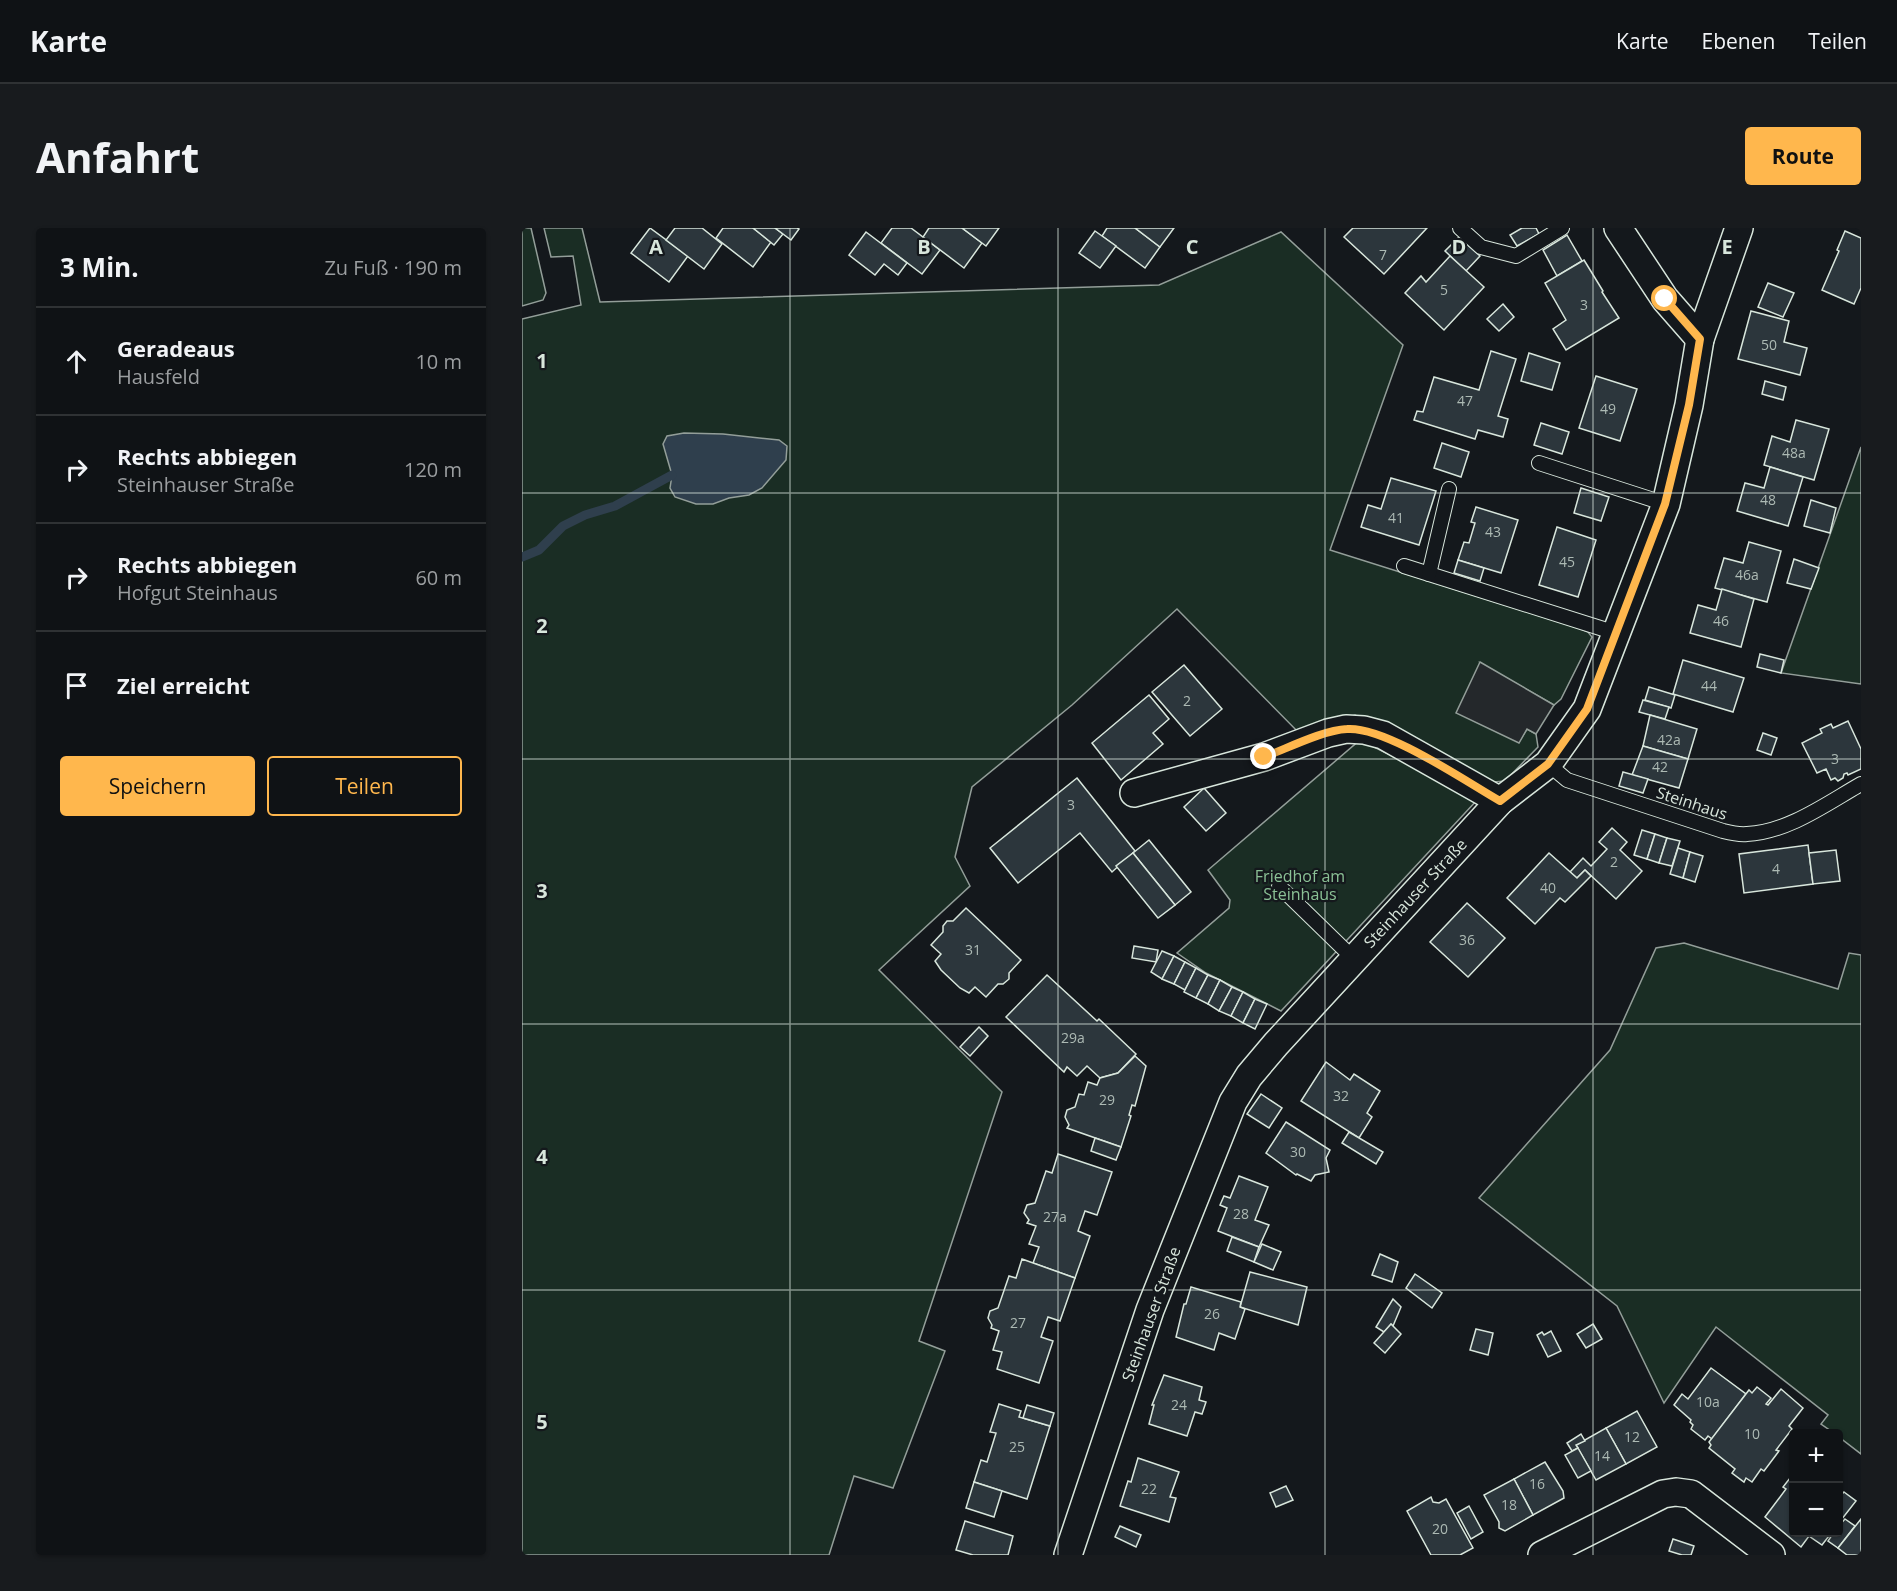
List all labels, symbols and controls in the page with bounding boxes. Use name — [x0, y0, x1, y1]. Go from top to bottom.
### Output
text: Karte — [30, 22, 107, 60]
text: Karte — [1616, 27, 1669, 55]
text: Ebenen — [1702, 27, 1775, 55]
text: Teilen — [1808, 27, 1867, 55]
button: Route — [1745, 127, 1861, 185]
text: Anfahrt — [36, 128, 199, 185]
text: A — [649, 233, 663, 260]
text: B — [917, 233, 931, 260]
text: C — [1186, 233, 1199, 260]
text: D — [1452, 233, 1466, 260]
text: E — [1721, 233, 1733, 260]
house number: 7 — [1379, 245, 1387, 264]
text: 3 Min. — [60, 249, 139, 285]
text: Zu Fuß · 190 m — [324, 254, 462, 281]
house number: 5 — [1440, 280, 1448, 299]
route start — [1651, 285, 1677, 311]
house number: 3 — [1580, 295, 1588, 314]
text: Geradeaus — [117, 333, 235, 363]
house number: 50 — [1761, 335, 1777, 354]
icon: ahead — [60, 345, 93, 378]
text: 1 — [536, 347, 548, 374]
text: 10 m — [415, 348, 462, 375]
text: Hausfeld — [117, 363, 200, 390]
house number: 47 — [1457, 391, 1473, 410]
house number: 49 — [1600, 399, 1616, 418]
text: Rechts abbiegen — [117, 441, 297, 471]
house number: 48a — [1782, 443, 1806, 462]
icon: right — [60, 453, 93, 486]
text: 120 m — [404, 456, 462, 483]
text: Steinhauser Straße — [117, 471, 294, 498]
house number: 48 — [1760, 490, 1776, 509]
house number: 41 — [1388, 508, 1404, 527]
house number: 43 — [1485, 522, 1501, 541]
text: Rechts abbiegen — [117, 549, 297, 579]
house number: 45 — [1559, 552, 1575, 571]
icon: right — [60, 561, 93, 594]
text: 60 m — [415, 564, 462, 591]
house number: 46a — [1735, 565, 1759, 584]
text: Hofgut Steinhaus — [117, 579, 278, 606]
house number: 46 — [1713, 611, 1729, 630]
text: 2 — [536, 612, 548, 639]
icon: arrive — [60, 669, 93, 702]
text: Ziel erreicht — [117, 670, 250, 700]
house number: 44 — [1701, 676, 1717, 695]
house number: 2 — [1183, 691, 1191, 710]
house number: 42a — [1657, 730, 1681, 749]
route end — [1250, 743, 1276, 769]
house number: 3 — [1831, 749, 1839, 768]
button: Speichern — [60, 756, 255, 816]
button: Teilen — [267, 756, 462, 816]
house number: 42 — [1652, 757, 1668, 776]
street label: Steinhaus — [1654, 781, 1730, 825]
house number: 3 — [1067, 795, 1075, 814]
street label: Steinhauser Straße — [1359, 834, 1471, 952]
house number: 2 — [1610, 852, 1618, 871]
house number: 4 — [1772, 859, 1780, 878]
park label: Friedhof am Steinhaus — [1255, 865, 1345, 905]
text: 3 — [536, 877, 548, 904]
house number: 40 — [1540, 878, 1556, 897]
house number: 36 — [1459, 930, 1475, 949]
house number: 31 — [965, 940, 981, 959]
house number: 29a — [1061, 1028, 1085, 1047]
house number: 32 — [1333, 1086, 1349, 1105]
house number: 29 — [1099, 1090, 1115, 1109]
house number: 30 — [1290, 1142, 1306, 1161]
text: 4 — [536, 1143, 548, 1170]
house number: 28 — [1233, 1204, 1249, 1223]
house number: 27a — [1043, 1207, 1067, 1226]
street label: Steinhauser Straße — [1116, 1244, 1186, 1384]
house number: 26 — [1204, 1304, 1220, 1323]
house number: 27 — [1010, 1313, 1026, 1332]
house number: 10a — [1696, 1392, 1720, 1411]
house number: 24 — [1171, 1395, 1187, 1414]
text: 5 — [536, 1408, 548, 1435]
house number: 10 — [1744, 1424, 1760, 1443]
house number: 12 — [1624, 1427, 1640, 1446]
map controls — [1789, 1429, 1843, 1537]
button: + — [1789, 1429, 1843, 1483]
house number: 25 — [1009, 1437, 1025, 1456]
house number: 14 — [1594, 1446, 1610, 1465]
house number: 16 — [1529, 1474, 1545, 1493]
house number: 22 — [1141, 1479, 1157, 1498]
button: − — [1789, 1483, 1843, 1537]
house number: 18 — [1501, 1495, 1517, 1514]
house number: 20 — [1432, 1519, 1448, 1538]

